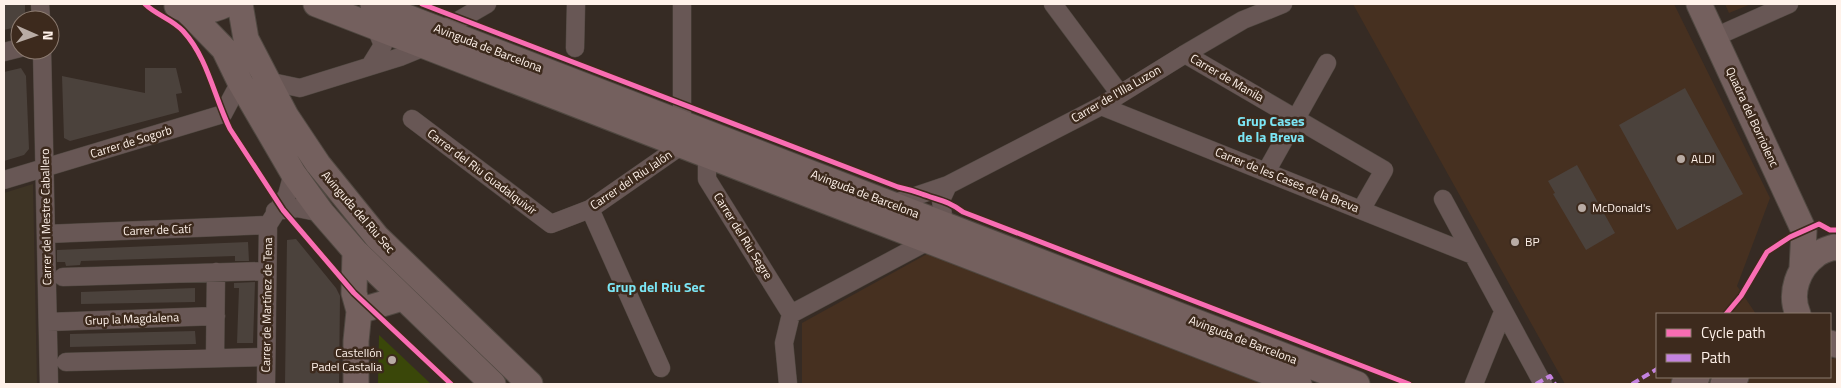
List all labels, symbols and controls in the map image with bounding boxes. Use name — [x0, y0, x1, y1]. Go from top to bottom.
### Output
north arrow — [10, 10, 60, 60]
street label: Avinguda de Barcelona — [431, 18, 545, 77]
text: N — [38, 30, 59, 41]
street label: Carrer de Manila — [1187, 49, 1268, 106]
street label: Carrer de l'Illa Luzon — [1067, 60, 1164, 127]
street label: Quadra del Borriolenc — [1721, 63, 1784, 170]
district label: Grup Cases de la Breva — [1237, 110, 1305, 147]
street label: Carrer de Sogorb — [88, 120, 174, 163]
street label: Carrer del Riu Guadalquivir — [423, 124, 541, 219]
street label: Carrer de les Cases de la Breva — [1212, 142, 1362, 217]
street label: Carrer del Riu Jalón — [586, 145, 676, 214]
street label: Carrer del Mestre Caballero — [35, 148, 56, 286]
place label: ALDI — [1691, 149, 1715, 168]
marker: ALDI — [1675, 153, 1687, 165]
street label: Avinguda de Barcelona — [808, 164, 922, 223]
street label: Avinguda del Riu Sec — [317, 166, 400, 257]
street label: Carrer del Riu Segre — [709, 189, 778, 283]
place label: McDonald's — [1592, 198, 1651, 217]
marker: McDonald's — [1576, 202, 1588, 214]
street label: Carrer de Catí — [123, 219, 193, 240]
place label: BP — [1525, 232, 1540, 251]
marker: BP — [1509, 236, 1521, 248]
street label: Carrer de Martínez de Tena — [256, 237, 277, 373]
district label: Grup del Riu Sec — [607, 276, 705, 297]
street label: Grup la Magdalena — [85, 307, 179, 330]
street label: Avinguda de Barcelona — [1186, 310, 1300, 369]
legend — [1656, 313, 1831, 378]
text: Cycle path — [1701, 321, 1766, 344]
place label: Castellón Padel Castalia — [311, 343, 382, 376]
text: Path — [1701, 346, 1731, 369]
marker: Castellón Padel Castalia — [386, 354, 398, 366]

